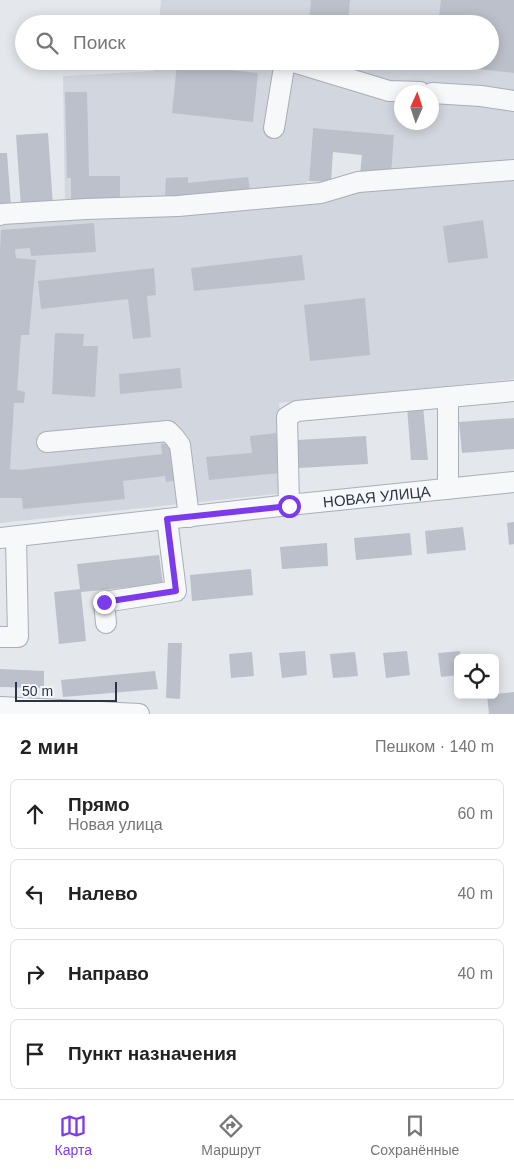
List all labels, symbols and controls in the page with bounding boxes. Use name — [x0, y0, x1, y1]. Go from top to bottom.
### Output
search box — [15, 15, 499, 70]
icon: search — [33, 29, 61, 57]
text: Поиск — [73, 32, 126, 53]
north arrow — [394, 85, 439, 130]
street label: НОВАЯ УЛИЦА — [322, 482, 431, 510]
route start — [278, 495, 301, 518]
route end — [93, 591, 116, 614]
map controls — [454, 654, 499, 699]
button: locate — [454, 654, 499, 699]
scale bar — [15, 679, 118, 702]
text: 50 m — [22, 683, 53, 699]
text: 2 мин — [20, 735, 79, 758]
text: Пешком · 140 m — [375, 738, 494, 755]
text: Прямо — [68, 794, 130, 815]
icon: ahead — [21, 800, 49, 828]
text: 60 m — [457, 805, 493, 822]
text: Новая улица — [68, 816, 163, 833]
icon: left — [21, 880, 49, 908]
text: Налево — [68, 883, 138, 904]
text: 40 m — [457, 885, 493, 902]
icon: right — [21, 960, 49, 988]
text: Направо — [68, 963, 149, 984]
text: 40 m — [457, 965, 493, 982]
icon: arrive — [21, 1040, 49, 1068]
text: Пункт назначения — [68, 1043, 237, 1064]
tab: Карта — [55, 1112, 92, 1158]
tab: Маршрут — [201, 1112, 261, 1158]
tab: Сохранённые — [370, 1112, 459, 1158]

